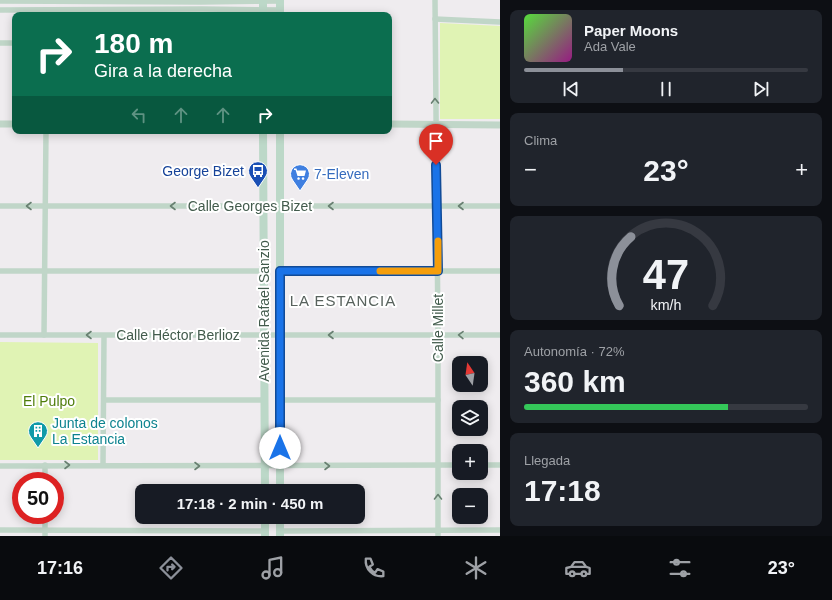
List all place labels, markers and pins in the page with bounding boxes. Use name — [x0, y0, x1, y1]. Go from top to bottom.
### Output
pin — [419, 124, 453, 165]
bus stop icon: George Bizet — [247, 160, 269, 188]
place label: George Bizet — [162, 163, 244, 179]
supermarket icon: 7-Eleven — [289, 163, 311, 191]
place label: 7-Eleven — [314, 166, 369, 182]
place label: Junta de colonos La Estancia — [52, 415, 158, 447]
building icon: Junta de colonos La Estancia — [27, 420, 49, 448]

